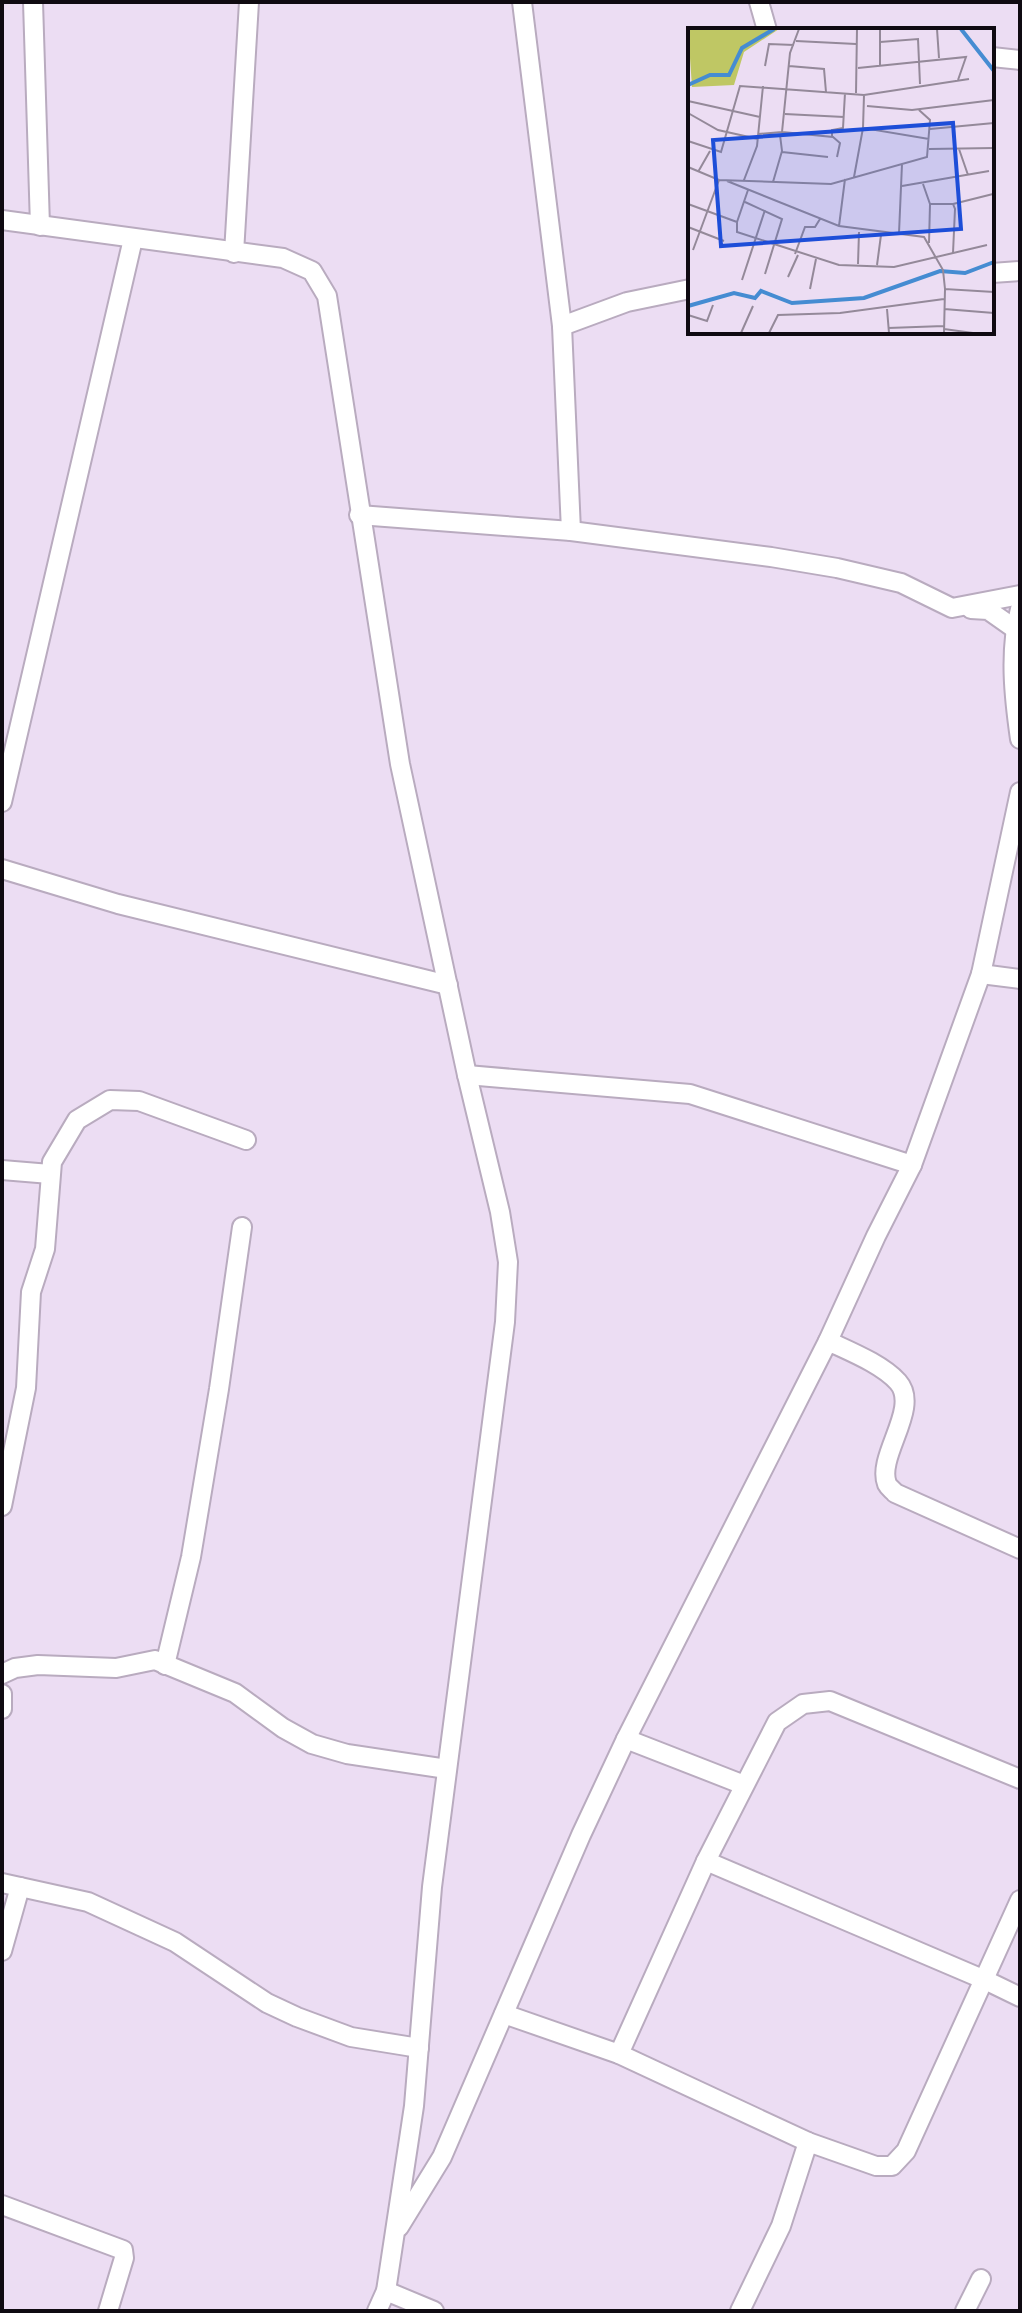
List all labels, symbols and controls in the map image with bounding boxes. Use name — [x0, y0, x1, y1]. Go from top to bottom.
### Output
inset map — [688, 28, 994, 334]

